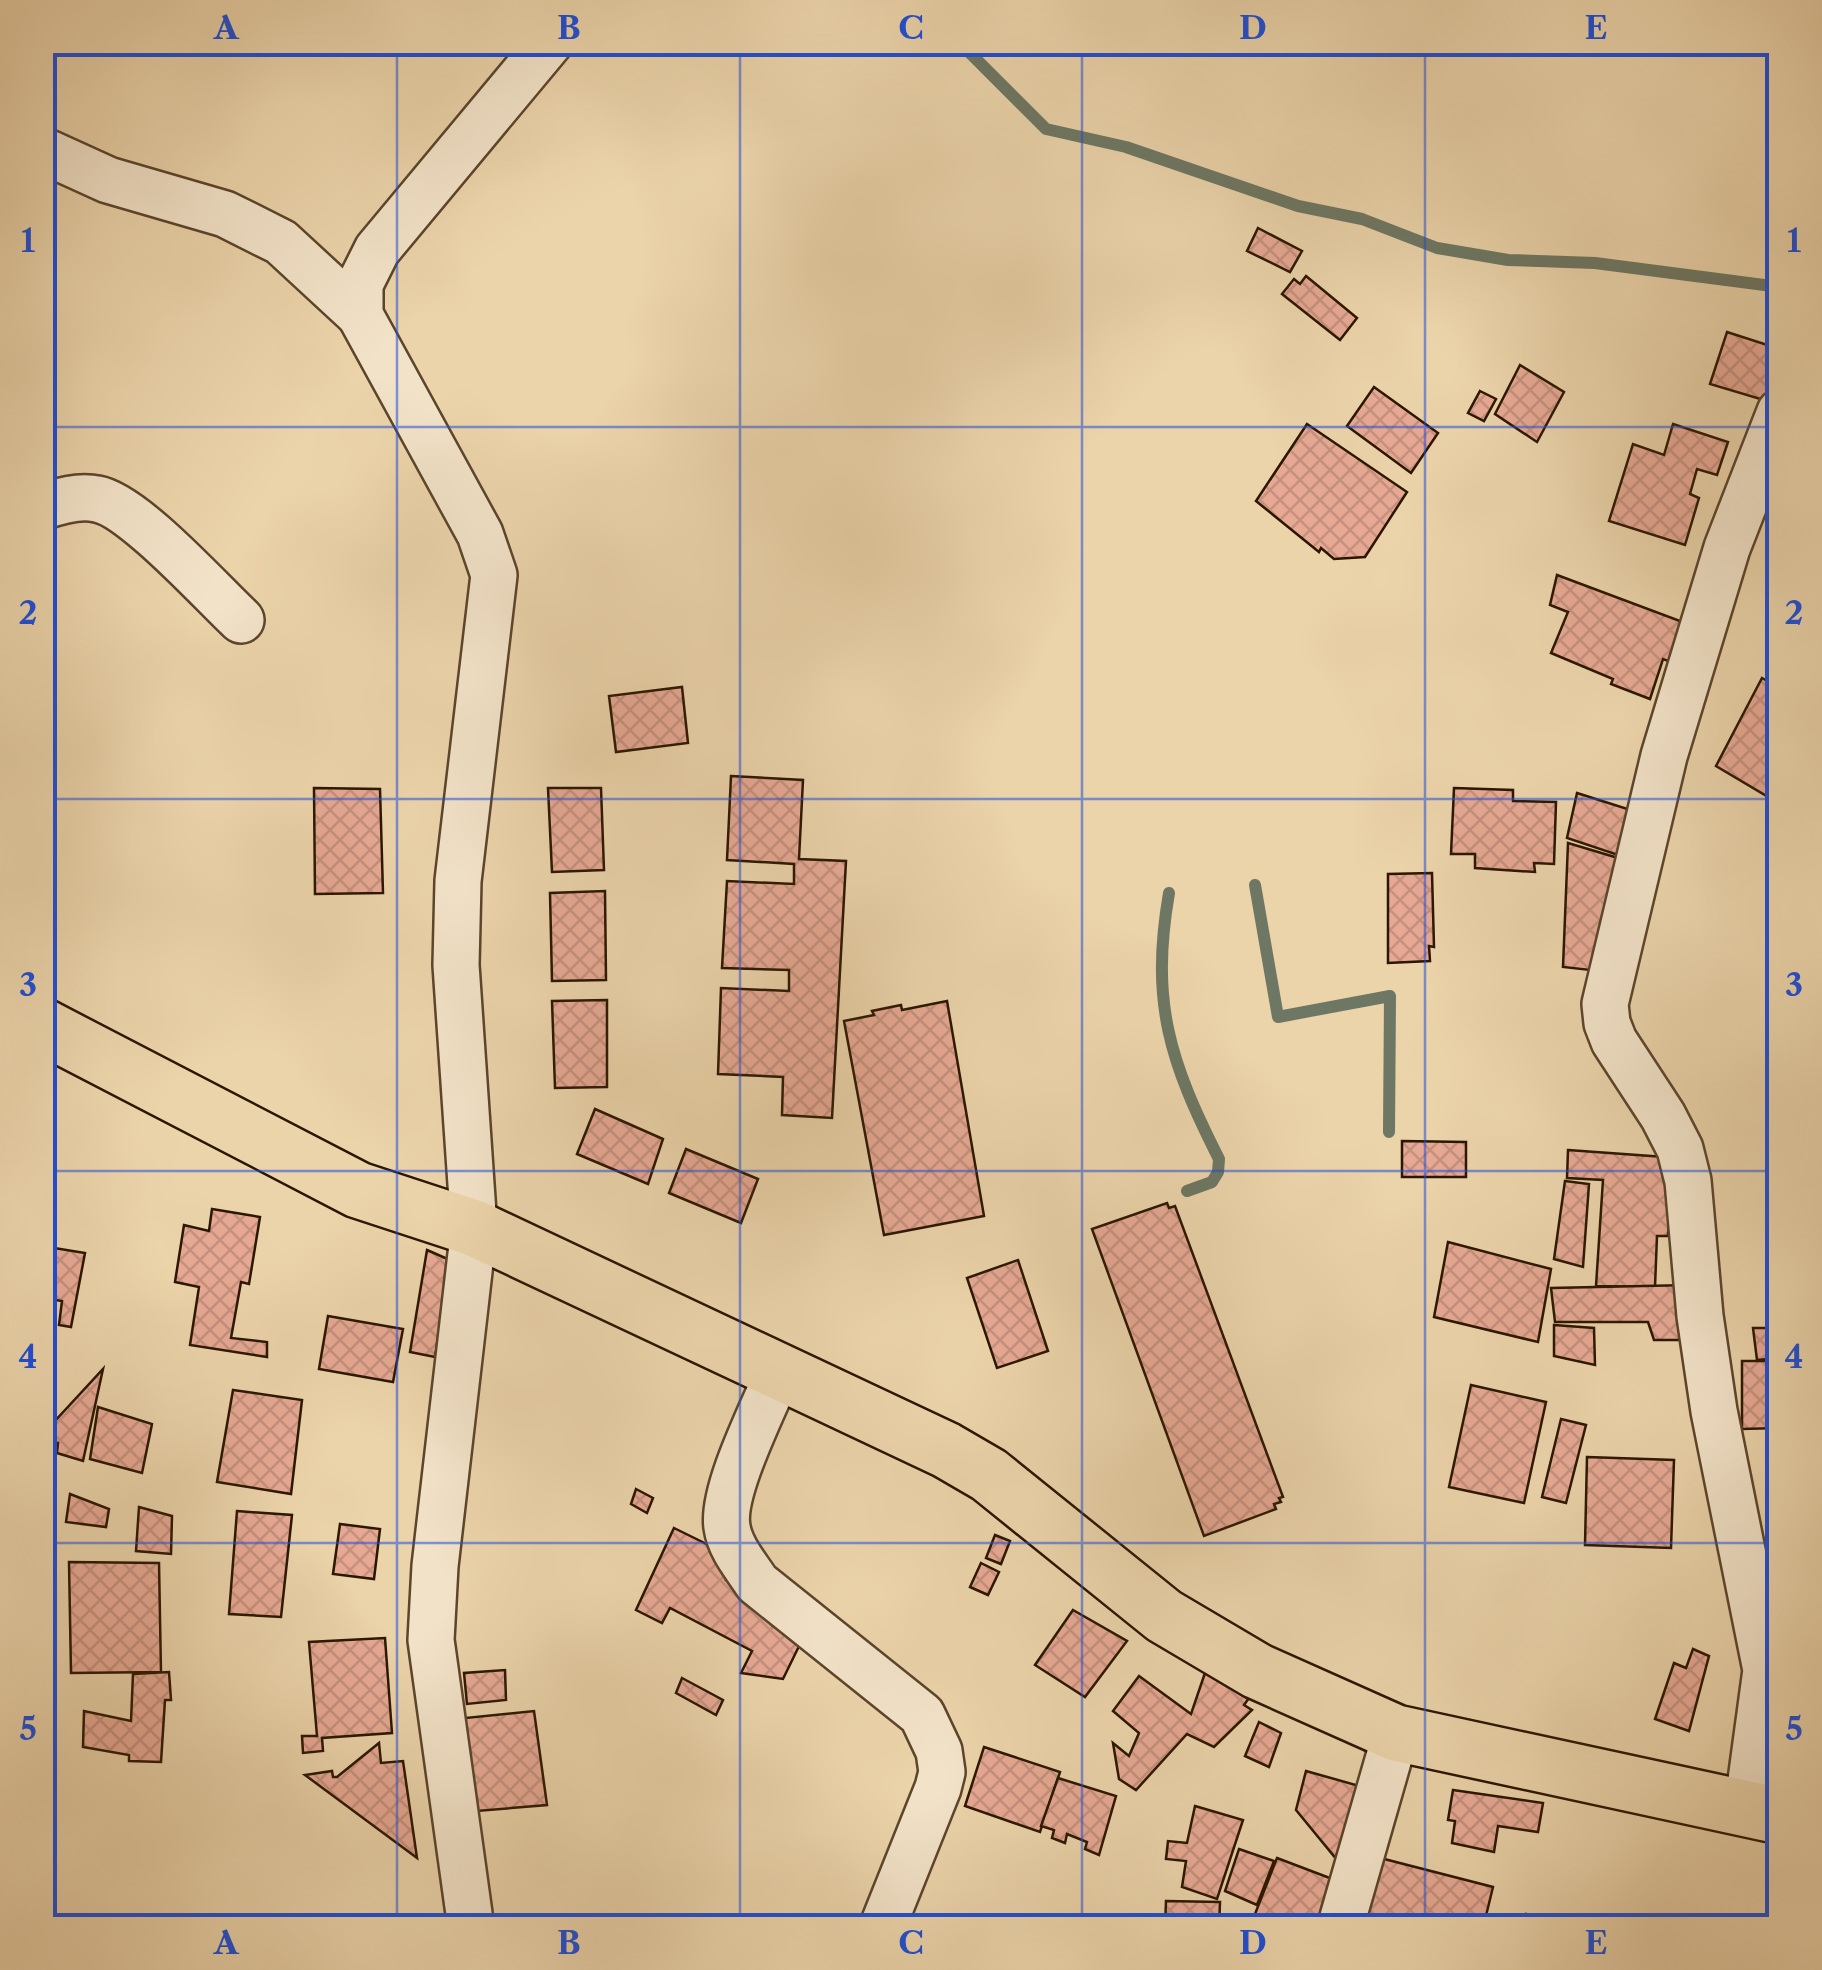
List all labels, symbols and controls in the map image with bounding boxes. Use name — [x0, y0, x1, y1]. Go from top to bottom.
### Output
text: A — [213, 8, 240, 47]
text: B — [557, 8, 581, 47]
text: C — [898, 8, 924, 47]
text: D — [1239, 8, 1267, 47]
text: E — [1584, 8, 1608, 47]
text: 1 — [21, 221, 36, 260]
text: 1 — [1787, 221, 1802, 260]
text: 2 — [19, 593, 37, 632]
text: 2 — [1785, 593, 1803, 632]
text: 3 — [19, 965, 37, 1004]
text: 3 — [1785, 965, 1803, 1004]
text: 4 — [19, 1337, 37, 1376]
text: 4 — [1785, 1337, 1803, 1376]
text: 5 — [19, 1709, 37, 1748]
text: 5 — [1785, 1709, 1803, 1748]
text: A — [213, 1923, 240, 1962]
text: B — [557, 1923, 581, 1962]
text: C — [898, 1923, 924, 1962]
text: D — [1239, 1923, 1267, 1962]
text: E — [1584, 1923, 1608, 1962]

